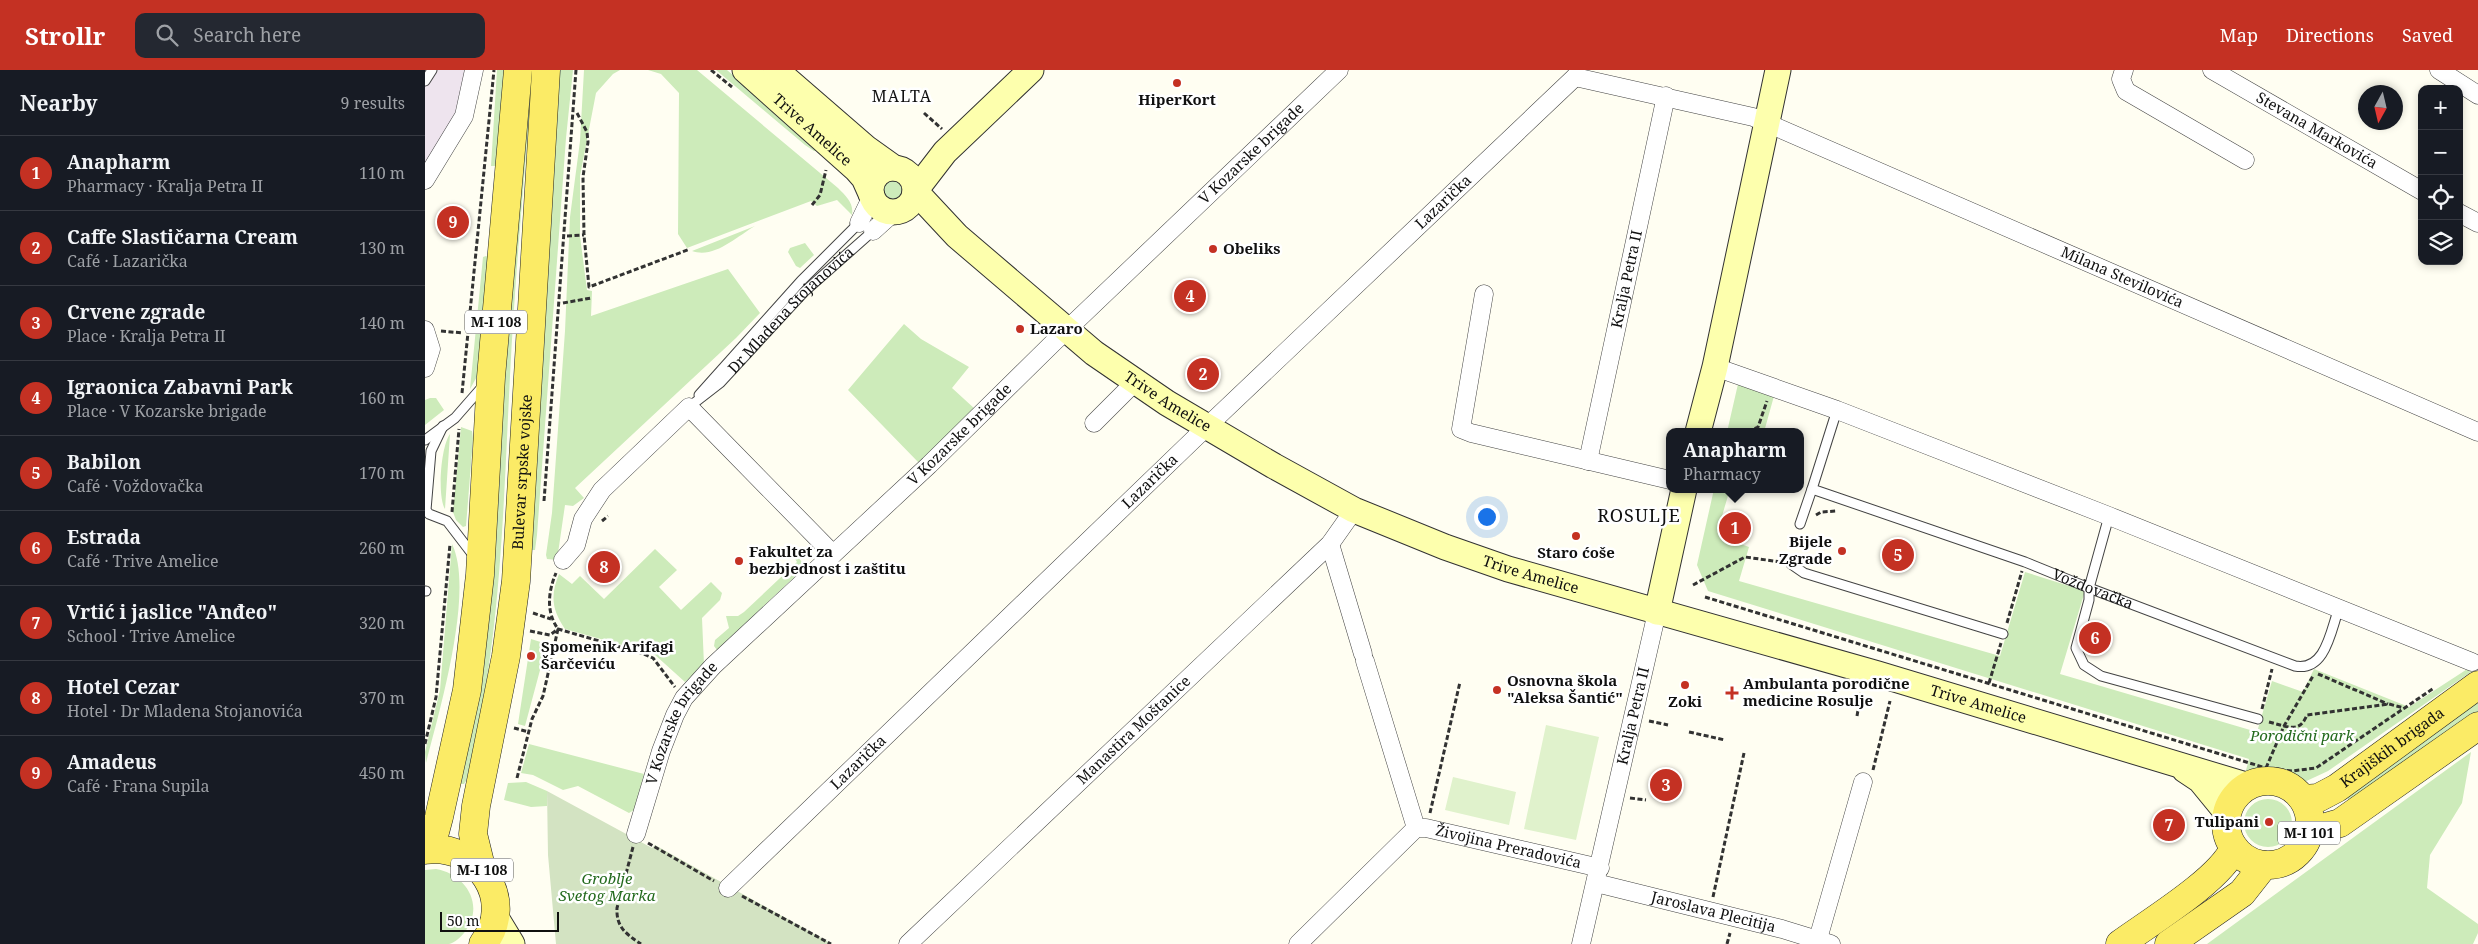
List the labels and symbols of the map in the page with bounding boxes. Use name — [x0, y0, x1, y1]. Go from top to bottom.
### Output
marker: HiperKort — [1171, 77, 1183, 89]
district label: MALTA — [872, 85, 932, 107]
north arrow — [2358, 85, 2403, 130]
street label: Stevana Markovića — [2253, 87, 2382, 172]
street label: Trive Amelice — [769, 89, 857, 170]
place label: HiperKort — [1138, 89, 1216, 109]
street label: V Kozarske brigade — [1194, 98, 1308, 208]
street label: Lazarička — [1410, 170, 1475, 233]
pin: 9 — [437, 203, 469, 241]
street label: Kralja Petra II — [1606, 228, 1646, 330]
place label: Obeliks — [1223, 238, 1280, 258]
street label: Milana Stevilovića — [2058, 241, 2187, 312]
street label: Dr Mladena Stojanovića — [723, 242, 858, 377]
marker: Obeliks — [1207, 243, 1219, 255]
pin: 4 — [1174, 277, 1206, 315]
road number: M-I 108 — [465, 310, 527, 334]
place label: Lazaro — [1030, 318, 1083, 338]
marker: Lazaro — [1014, 323, 1026, 335]
pin: 2 — [1187, 355, 1219, 393]
street label: Trive Amelice — [1121, 366, 1215, 436]
street label: V Kozarske brigade — [903, 378, 1015, 489]
street label: Bulevar srpske vojske — [507, 394, 536, 550]
street label: Lazarička — [1117, 449, 1182, 512]
district label: ROSULJE — [1597, 503, 1681, 527]
your location — [1474, 504, 1500, 530]
pin: 1 — [1719, 509, 1751, 547]
marker: Staro ćoše — [1570, 530, 1582, 542]
place label: Bijele Zgrade — [1779, 531, 1832, 568]
pin: 5 — [1882, 536, 1914, 574]
place label: Fakultet za bezbjednost i zaštitu — [749, 541, 906, 578]
place label: Staro ćoše — [1537, 542, 1615, 562]
marker: Bijele Zgrade — [1836, 545, 1848, 557]
pin: 8 — [588, 548, 620, 586]
street label: Trive Amelice — [1480, 550, 1581, 598]
marker: Fakultet za bezbjednost i zaštitu — [733, 555, 745, 567]
street label: Voždovačka — [2050, 563, 2136, 613]
pin: 6 — [2079, 619, 2111, 657]
place label: Spomenik Arifagi Šarčeviću — [541, 636, 675, 673]
marker: Spomenik Arifagi Šarčeviću — [525, 650, 537, 662]
street label: V Kozarske brigade — [640, 657, 721, 787]
street label: Kralja Petra II — [1611, 665, 1653, 767]
place label: Osnovna škola "Aleksa Šantić" — [1507, 670, 1623, 707]
street label: Manastira Moštanice — [1072, 671, 1194, 788]
place label: Ambulanta porodične medicine Rosulje — [1743, 673, 1910, 710]
marker: Zoki — [1679, 679, 1691, 691]
street label: Trive Amelice — [1928, 679, 2029, 727]
marker: Osnovna škola "Aleksa Šantić" — [1491, 684, 1503, 696]
marker: Ambulanta porodične medicine Rosulje — [1725, 686, 1739, 700]
place label: Zoki — [1668, 691, 1703, 711]
street label: Krajiških brigada — [2336, 702, 2448, 791]
park label: Porodični park — [2249, 725, 2355, 745]
street label: Lazarička — [825, 730, 890, 793]
pin: 3 — [1650, 766, 1682, 804]
pin: 7 — [2153, 806, 2185, 844]
place label: Tulipani — [2195, 811, 2260, 831]
marker: Tulipani — [2263, 816, 2275, 828]
street label: Živojina Preradovića — [1434, 820, 1583, 872]
road number: M-I 101 — [2278, 821, 2340, 844]
road number: M-I 108 — [451, 858, 513, 882]
park label: Groblje Svetog Marka — [559, 868, 656, 905]
street label: Jaroslava Plecitija — [1648, 886, 1778, 936]
scale bar — [440, 909, 559, 932]

